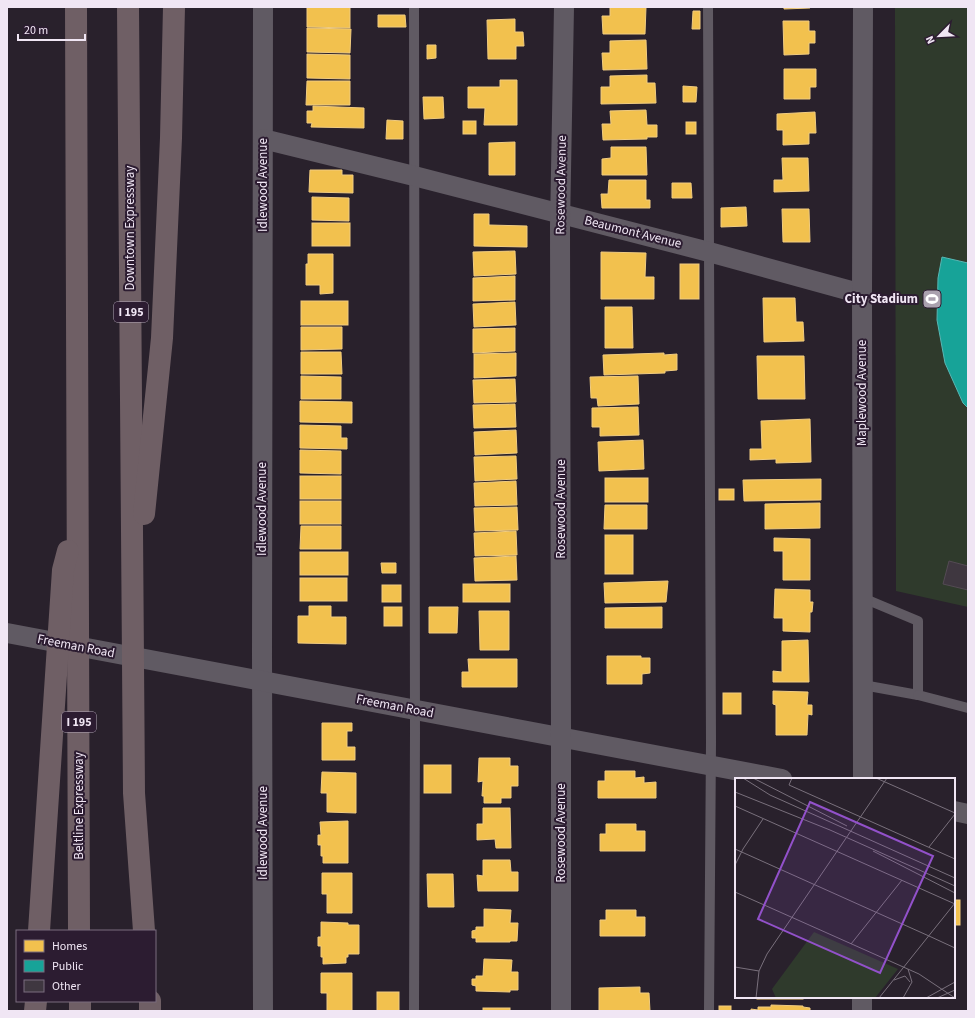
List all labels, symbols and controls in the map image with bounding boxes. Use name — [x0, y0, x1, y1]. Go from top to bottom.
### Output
scale bar — [18, 16, 85, 42]
north arrow — [919, 16, 959, 56]
text: 20 m — [24, 22, 48, 39]
text: N — [922, 33, 939, 46]
street label: Rosewood Avenue — [551, 135, 571, 235]
street label: Idlewood Avenue — [254, 138, 272, 232]
street label: Downtown Expressway — [121, 166, 139, 290]
street label: Beaumont Avenue — [583, 211, 683, 253]
sports icon: City Stadium — [921, 288, 943, 310]
place label: City Stadium — [845, 290, 918, 308]
road number: I 195 — [114, 302, 148, 322]
street label: Maplewood Avenue — [853, 340, 871, 446]
street label: Rosewood Avenue — [552, 459, 570, 559]
street label: Idlewood Avenue — [253, 462, 271, 556]
street label: Freeman Road — [36, 630, 116, 662]
street label: Freeman Road — [355, 690, 435, 722]
road number: I 195 — [62, 712, 96, 732]
street label: Beltline Expressway — [70, 752, 88, 860]
inset map — [735, 778, 955, 998]
street label: Rosewood Avenue — [552, 783, 570, 883]
street label: Idlewood Avenue — [254, 786, 272, 880]
legend — [16, 930, 156, 1002]
text: Homes — [52, 938, 87, 955]
text: Public — [52, 958, 84, 975]
text: Other — [52, 978, 82, 995]

